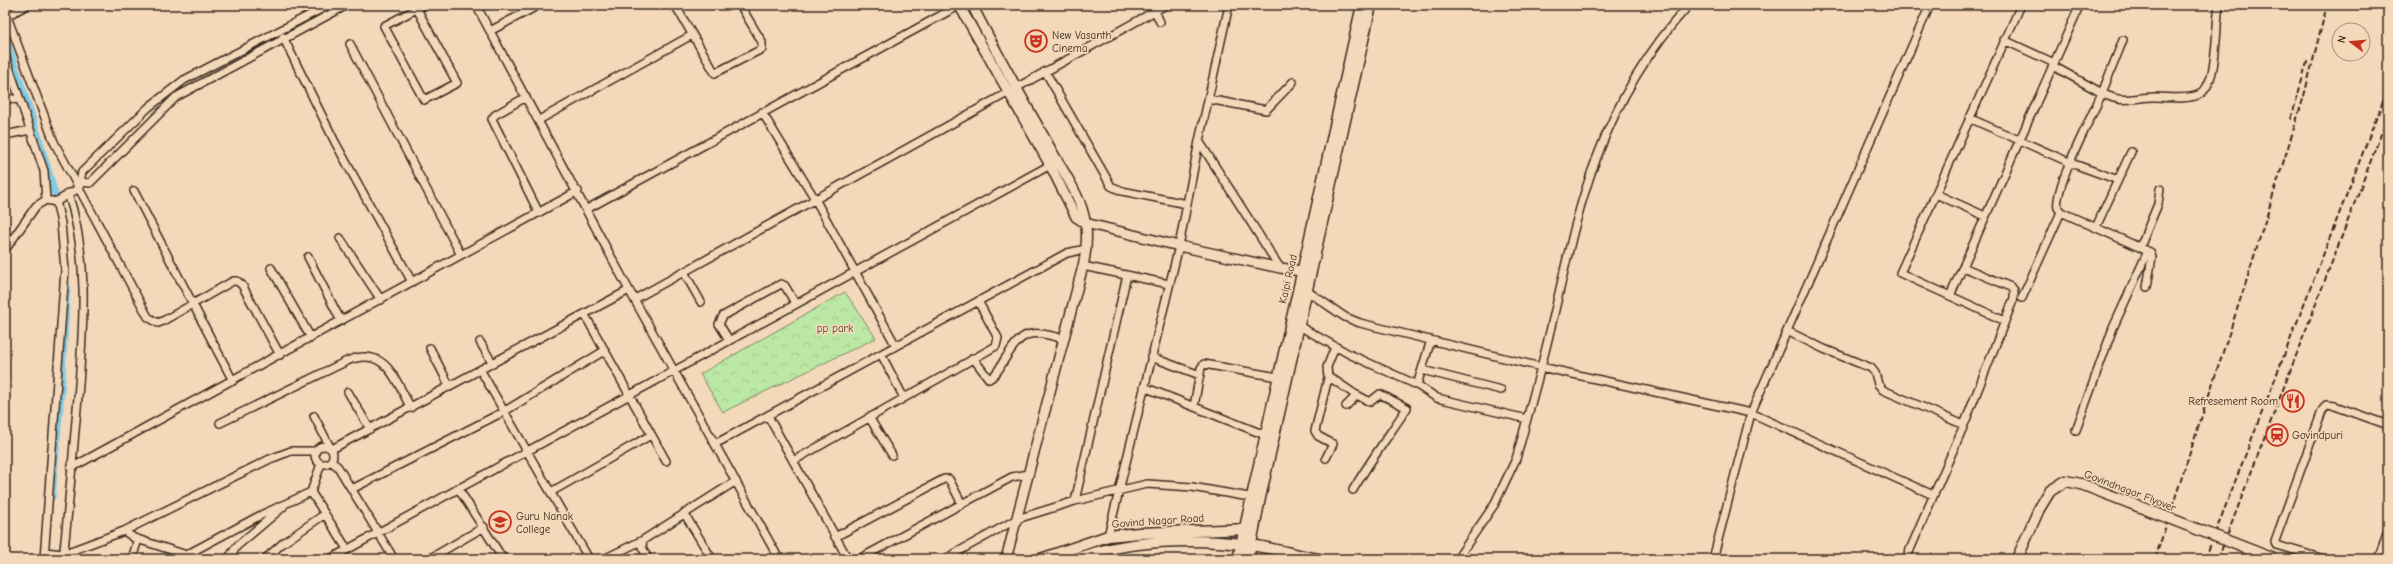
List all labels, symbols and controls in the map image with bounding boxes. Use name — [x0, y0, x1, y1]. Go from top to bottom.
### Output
north arrow — [2331, 22, 2371, 62]
theatre icon: New Vasanth Cinema — [1023, 28, 1049, 54]
place label: New Vasanth Cinema — [1052, 29, 1111, 55]
text: N — [2335, 34, 2349, 45]
street label: Kalpi Road — [1276, 253, 1300, 305]
park label: pp park — [817, 322, 854, 335]
restaurant icon: Refresement Room — [2280, 388, 2306, 414]
place label: Refresement Room — [2189, 395, 2278, 408]
station icon: Govindpuri — [2264, 422, 2290, 448]
place label: Govindpuri — [2292, 429, 2343, 442]
street label: Govindnagar Flyover — [2082, 467, 2178, 515]
school or university icon: Guru Nanak College — [487, 509, 513, 535]
place label: Guru Nanak College — [516, 510, 574, 536]
street label: Govind Nagar Road — [1111, 511, 1205, 531]

